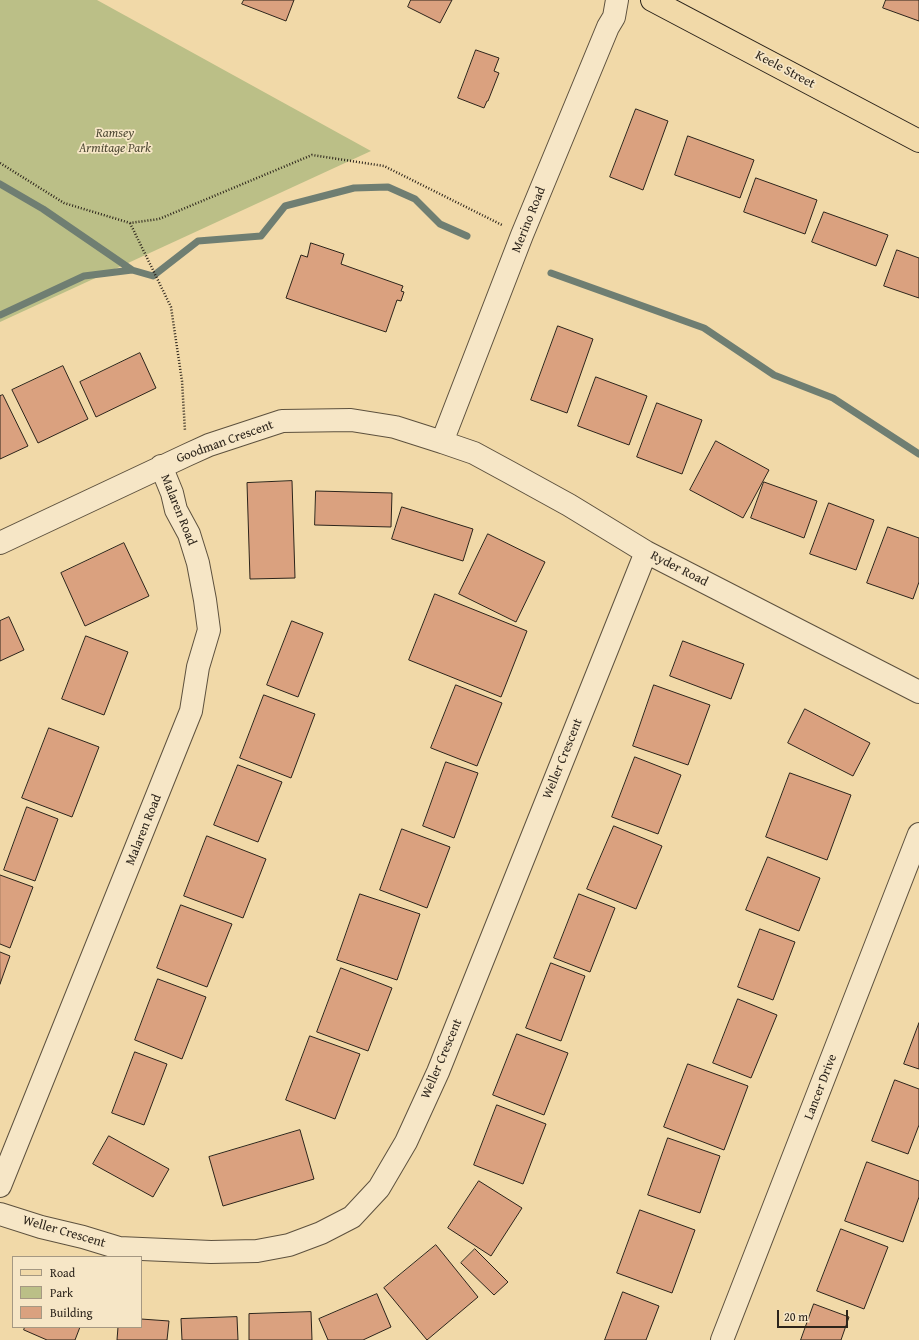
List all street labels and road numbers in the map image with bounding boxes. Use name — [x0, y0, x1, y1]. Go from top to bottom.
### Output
street label: Keele Street — [752, 48, 818, 92]
street label: Merino Road — [509, 185, 549, 255]
street label: Goodman Crescent — [174, 417, 276, 467]
street label: Malaren Road — [157, 472, 199, 548]
street label: Ryder Road — [648, 548, 710, 590]
street label: Weller Crescent — [540, 716, 586, 802]
street label: Malaren Road — [123, 792, 165, 868]
street label: Weller Crescent — [418, 1017, 466, 1101]
street label: Lancer Drive — [801, 1052, 841, 1122]
street label: Weller Crescent — [21, 1213, 107, 1251]

